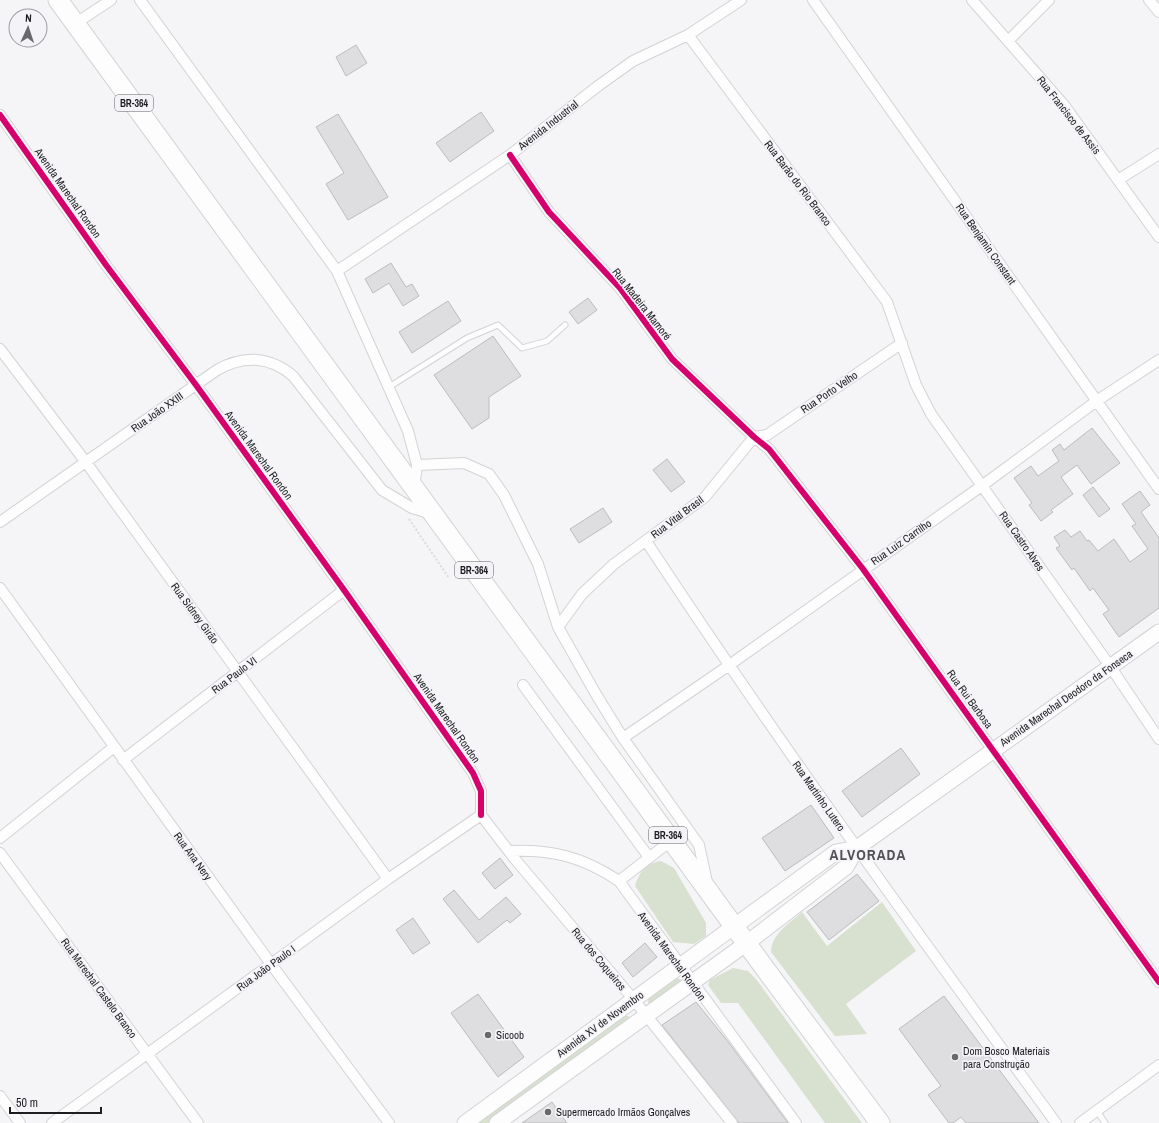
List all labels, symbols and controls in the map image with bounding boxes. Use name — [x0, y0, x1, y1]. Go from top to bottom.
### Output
north arrow — [8, 8, 48, 48]
text: N — [25, 11, 32, 25]
street label: Rua Francisco de Assis — [1034, 73, 1104, 157]
road number: BR-364 — [115, 95, 153, 111]
street label: Avenida Industrial — [514, 97, 581, 153]
street label: Rua Barão do Rio Branco — [761, 138, 835, 228]
street label: Avenida Marechal Rondon — [31, 144, 104, 241]
street label: Rua Benjamin Constant — [953, 201, 1019, 288]
street label: Rua Madeira Mamoré — [609, 265, 675, 343]
street label: Rua Porto Velho — [798, 368, 860, 416]
street label: Rua João XXIII — [128, 389, 186, 435]
street label: Avenida Marechal Rondon — [221, 407, 296, 502]
street label: Rua Vital Brasil — [648, 493, 706, 541]
street label: Rua Castro Alves — [996, 508, 1048, 574]
street label: Rua Luiz Carrilho — [868, 516, 934, 568]
road number: BR-364 — [455, 562, 493, 578]
street label: Rua Sidney Girão — [168, 580, 222, 646]
street label: Avenida Marechal Deodoro da Fonseca — [996, 647, 1135, 750]
street label: Rua Paulo VI — [209, 653, 259, 697]
street label: Rua Rui Barbosa — [944, 667, 996, 731]
street label: Avenida Marechal Rondon — [410, 669, 483, 766]
street label: Rua Martinho Lutero — [790, 758, 848, 834]
road number: BR-364 — [649, 827, 687, 843]
street label: Rua Ana Nery — [171, 829, 215, 883]
district label: ALVORADA — [830, 844, 906, 865]
street label: Avenida Marechal Rondon — [634, 908, 709, 1003]
street label: Rua dos Coqueiros — [569, 925, 630, 994]
street label: Rua Marechal Castelo Branco — [58, 935, 140, 1041]
street label: Rua João Paulo I — [234, 942, 298, 994]
street label: Avenida XV de Novembro — [553, 988, 646, 1061]
place label: Sicoob — [496, 1028, 524, 1042]
marker: Sicoob — [483, 1030, 493, 1040]
place label: Dom Bosco Materiais para Construção — [963, 1044, 1050, 1071]
marker: Dom Bosco Materiais para Construção — [950, 1052, 960, 1062]
scale bar — [10, 1089, 101, 1115]
text: 50 m — [16, 1095, 38, 1111]
place label: Supermercado Irmãos Gonçalves — [556, 1105, 691, 1119]
marker: Supermercado Irmãos Gonçalves — [543, 1107, 553, 1117]

